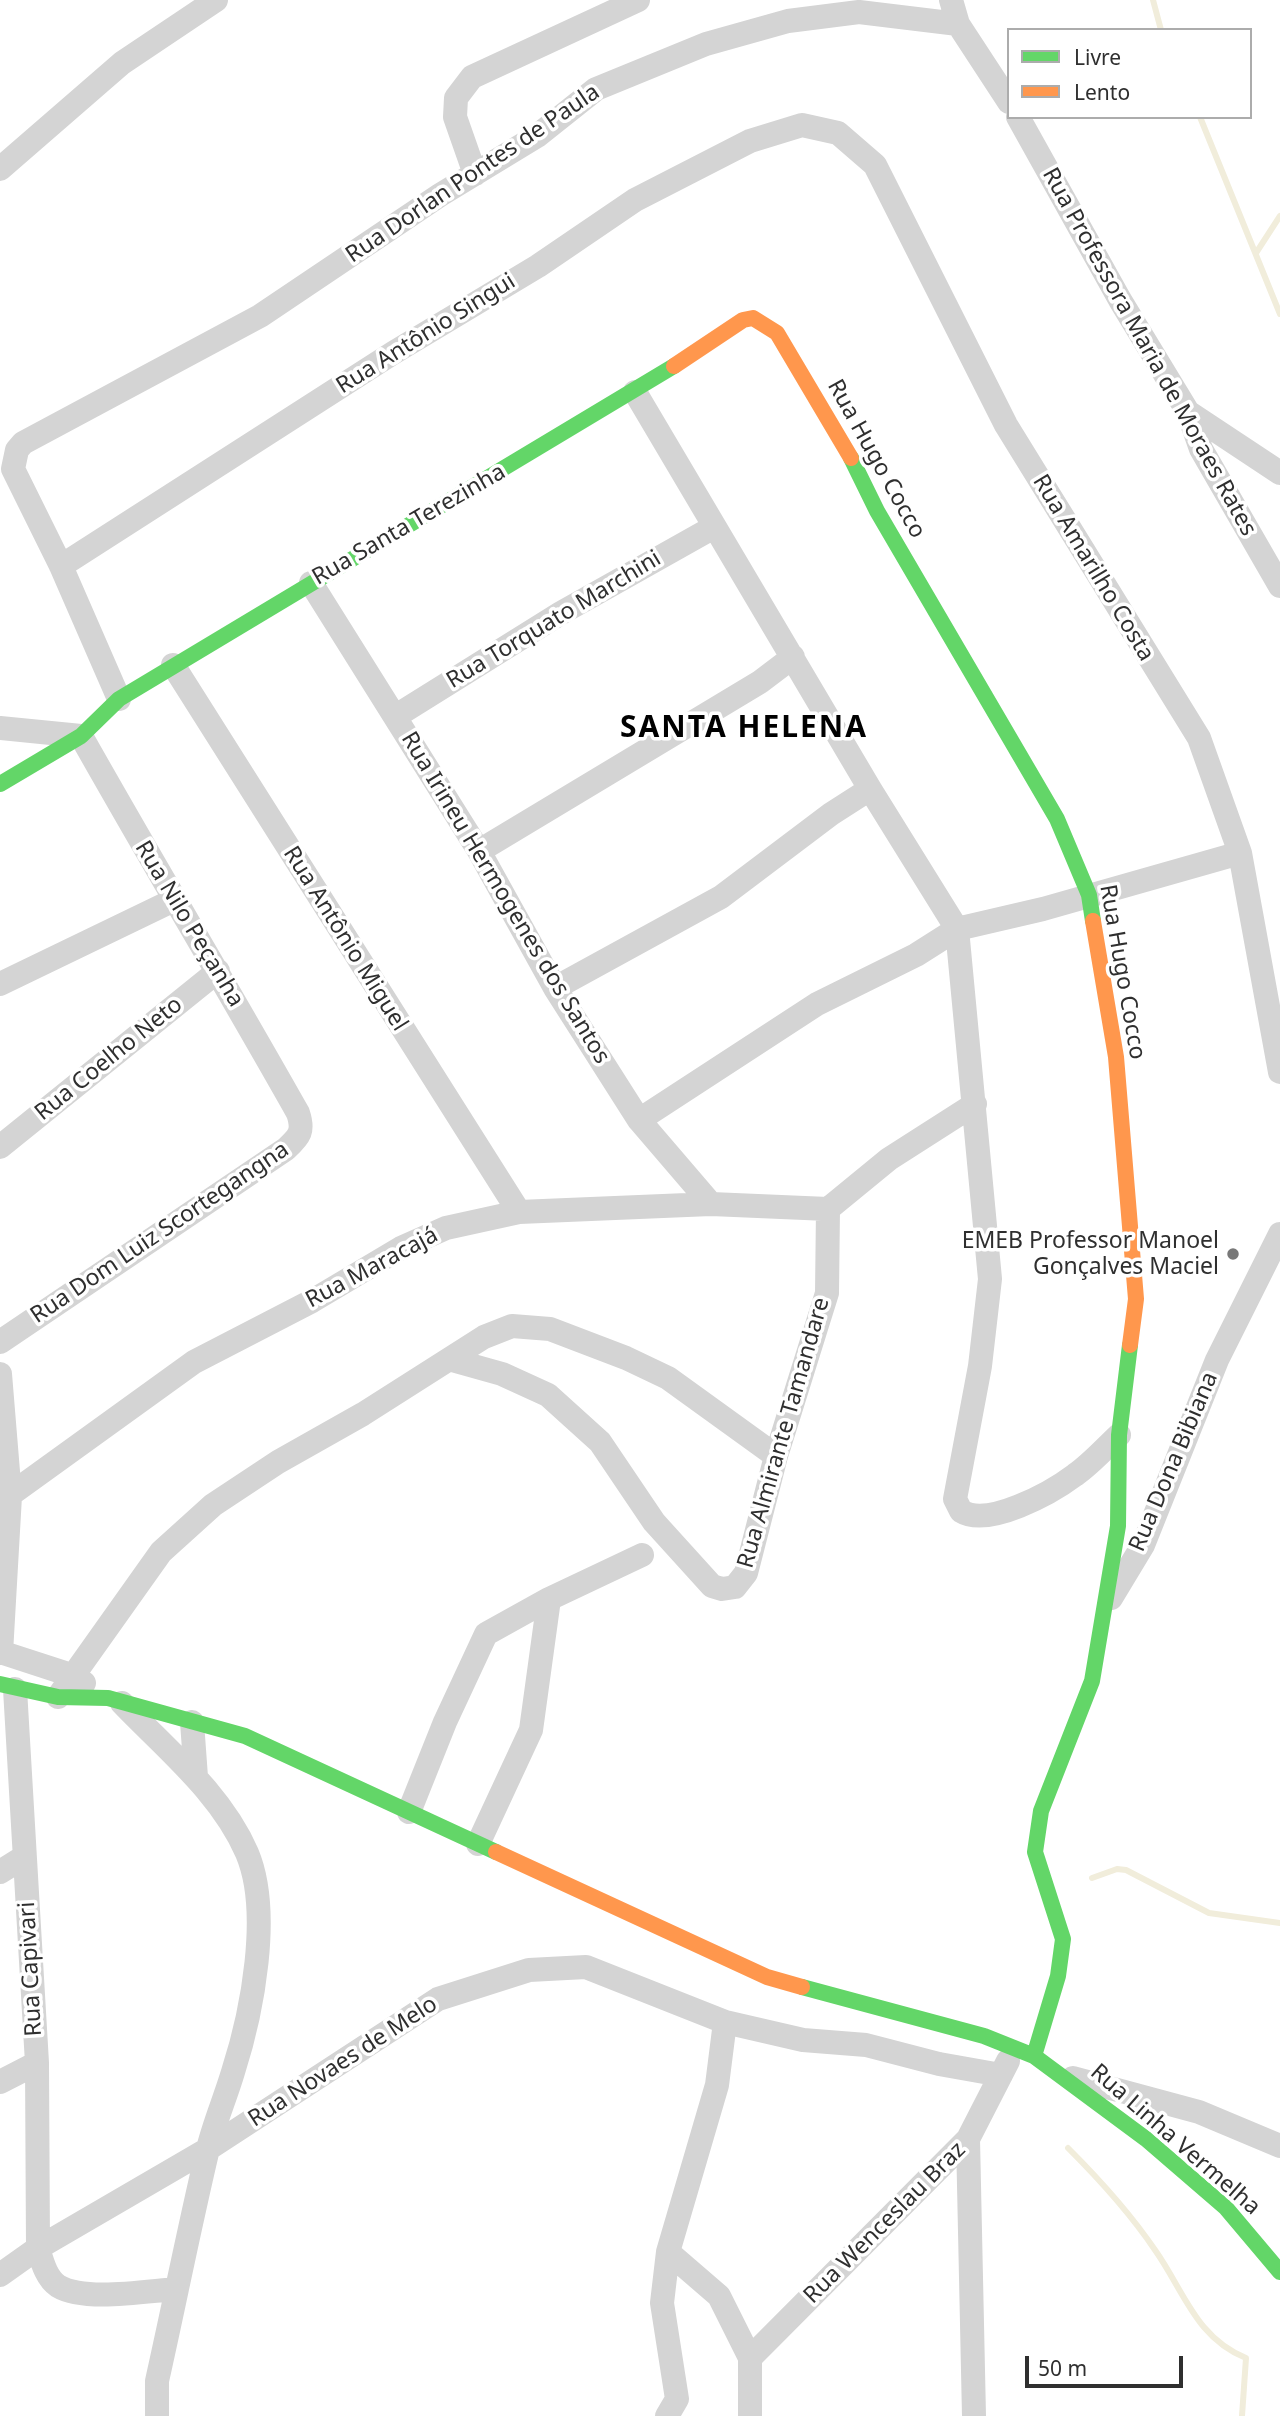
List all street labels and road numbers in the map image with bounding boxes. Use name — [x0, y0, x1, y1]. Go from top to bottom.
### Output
street label: Rua Dorlan Pontes de Paula — [341, 79, 605, 269]
street label: Rua Professora Maria de Moraes Rates — [1036, 163, 1262, 541]
street label: Rua Antônio Singui — [331, 268, 521, 400]
street label: Rua Hugo Cocco — [821, 375, 931, 543]
street label: Rua Santa Terezinha — [308, 458, 510, 592]
street label: Rua Amarilho Costa — [1026, 470, 1160, 666]
street label: Rua Torquato Marchini — [442, 545, 666, 695]
street label: Rua Irineu Hermogenes dos Santos — [395, 727, 615, 1069]
street label: Rua Nilo Peçanha — [129, 836, 249, 1012]
street label: Rua Antônio Miguel — [277, 842, 413, 1036]
street label: Rua Hugo Cocco — [1093, 882, 1151, 1062]
street label: Rua Coelho Neto — [30, 991, 188, 1127]
street label: Rua Dom Luiz Scortegangna — [26, 1136, 294, 1330]
street label: Rua Maracajá — [301, 1222, 443, 1314]
street label: Rua Almirante Tamandare — [732, 1294, 836, 1572]
street label: Rua Dona Bibiana — [1124, 1368, 1224, 1556]
street label: Rua Capivari — [14, 1901, 48, 2037]
street label: Rua Novaes de Melo — [243, 1991, 443, 2133]
street label: Rua Linha Vermelha — [1084, 2059, 1266, 2221]
street label: Rua Wenceslau Braz — [798, 2136, 972, 2310]

